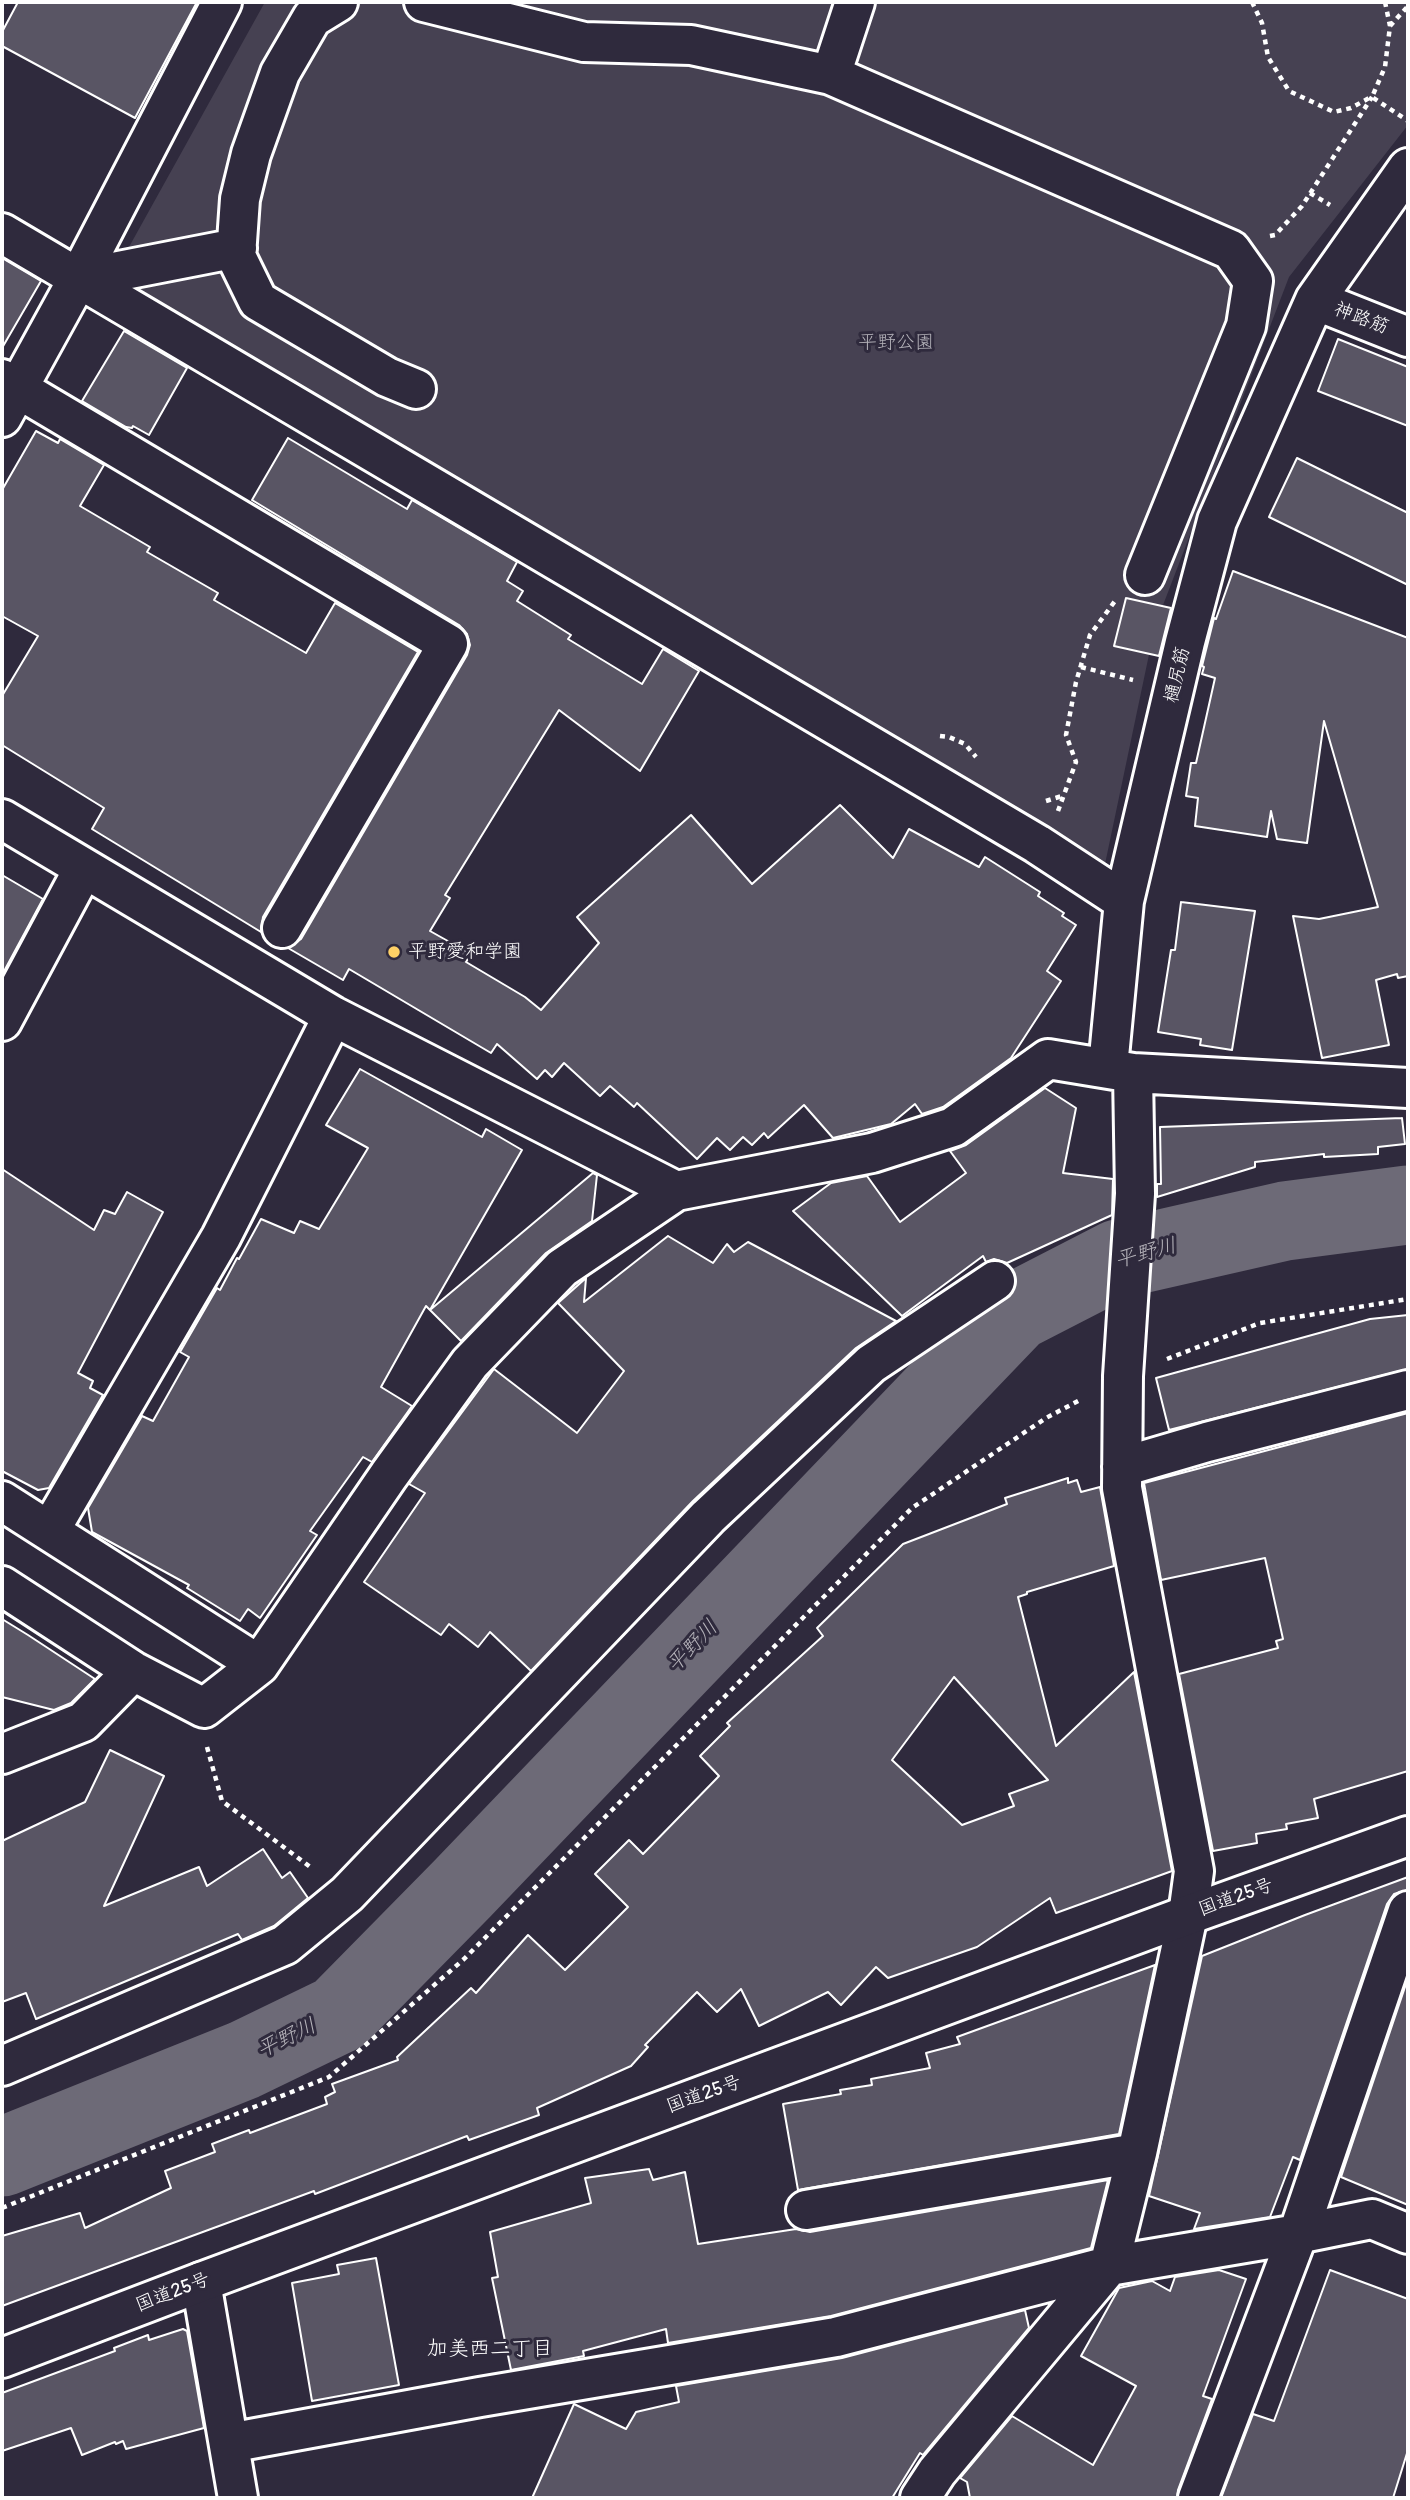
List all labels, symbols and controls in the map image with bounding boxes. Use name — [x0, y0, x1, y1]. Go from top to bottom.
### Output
street label: 神路筋 — [1330, 298, 1392, 340]
park label: 平野公園 — [858, 332, 934, 354]
street label: 樋尻筋 — [1160, 645, 1196, 705]
place label: 平野愛和学園 — [408, 941, 522, 963]
marker: 平野愛和学園 — [386, 944, 402, 960]
water label: 平野川 — [1112, 1234, 1180, 1274]
water label: 平野川 — [662, 1616, 724, 1678]
street label: 国道25号 — [1195, 1874, 1277, 1922]
water label: 平野川 — [253, 2014, 321, 2064]
street label: 国道25号 — [663, 2071, 745, 2119]
street label: 国道25号 — [133, 2268, 213, 2318]
district label: 加美西二丁目 — [427, 2337, 553, 2363]

